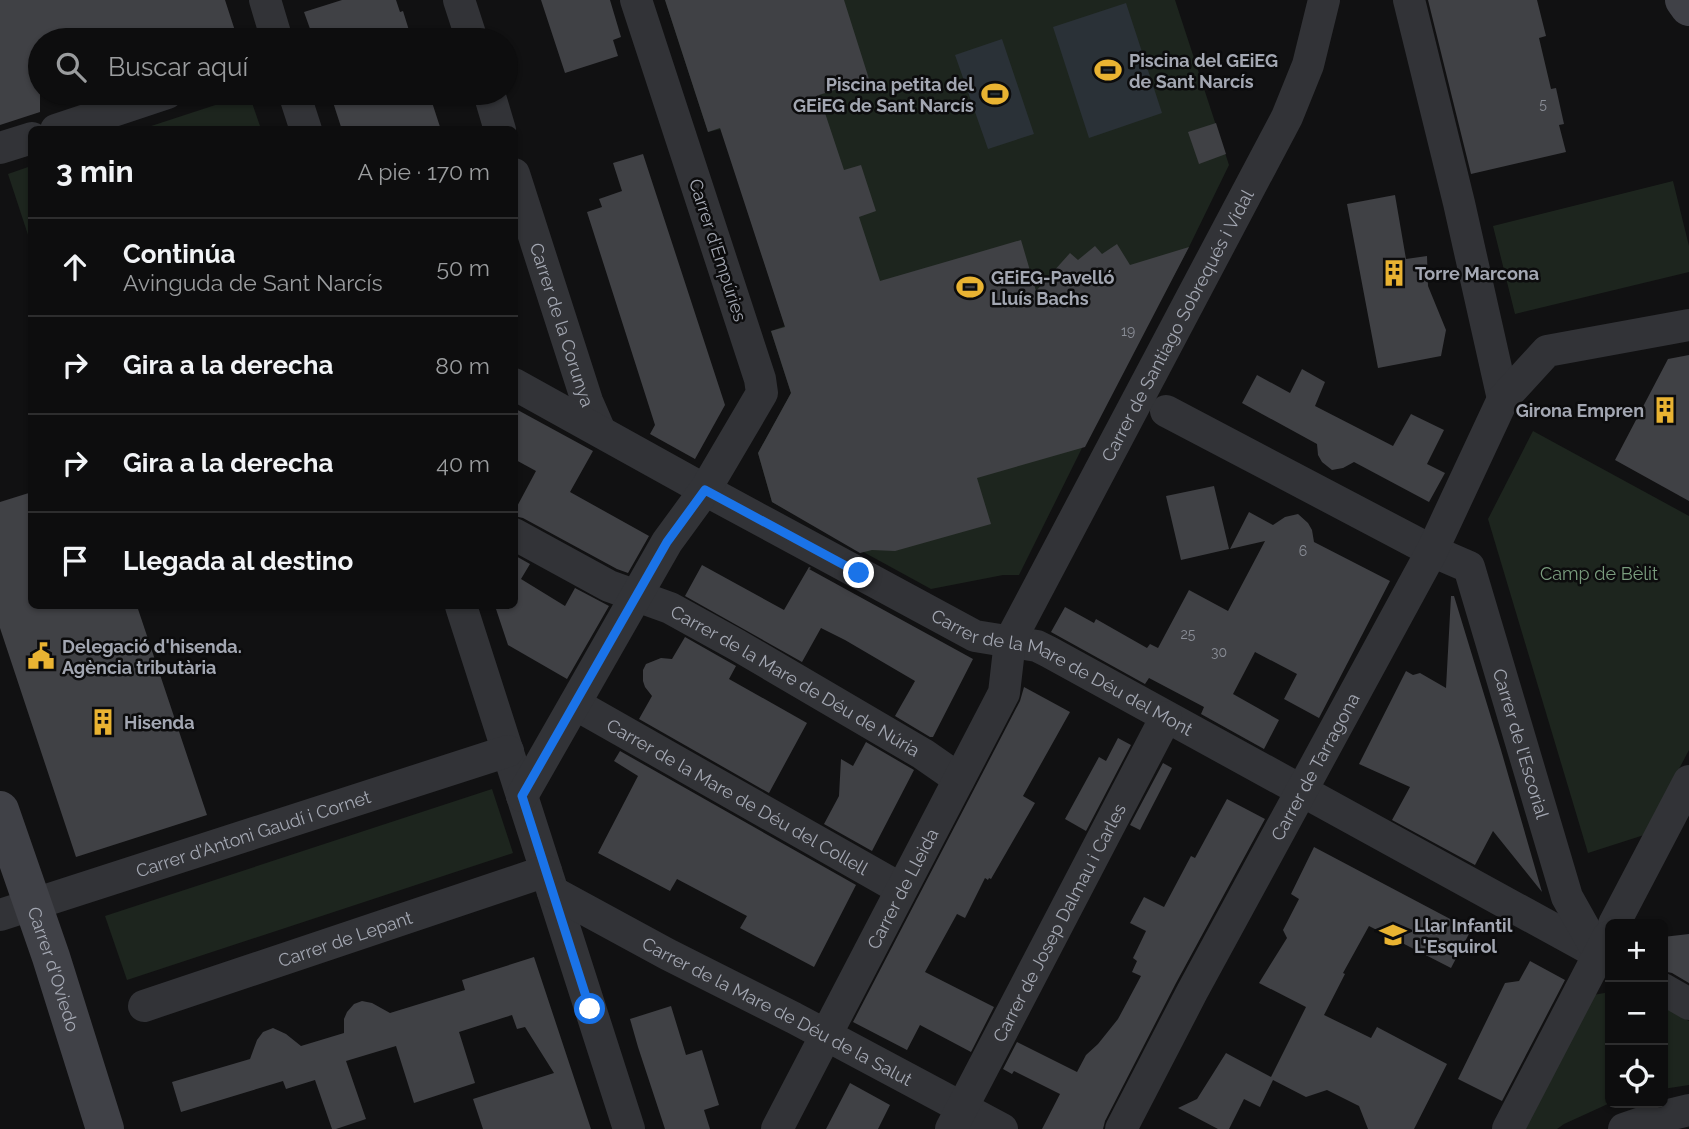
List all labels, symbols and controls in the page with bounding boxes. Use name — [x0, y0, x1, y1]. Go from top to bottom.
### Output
search box — [28, 28, 518, 105]
icon: search — [52, 48, 90, 86]
place label: Piscina del GEiEG de Sant Narcís — [1129, 50, 1278, 92]
text: Buscar aquí — [108, 52, 248, 82]
sports icon: Piscina del GEiEG de Sant Narcís — [1093, 55, 1123, 85]
place label: Piscina petita del GEiEG de Sant Narcís — [793, 74, 974, 116]
sports icon: Piscina petita del GEiEG de Sant Narcís — [980, 79, 1010, 109]
house number: 5 — [1539, 96, 1547, 112]
text: 3 min — [56, 154, 134, 189]
text: A pie · 170 m — [358, 158, 490, 185]
street label: Carrer d'Empúries — [685, 176, 751, 324]
street label: Carrer de Santiago Sobrequés i Vidal — [1096, 186, 1257, 465]
text: Continúa — [123, 239, 235, 269]
street label: Carrer de la Corunya — [526, 240, 599, 410]
icon: ahead — [56, 248, 94, 286]
text: 50 m — [436, 254, 490, 281]
building icon: Torre Marcona — [1379, 258, 1409, 288]
place label: Torre Marcona — [1415, 263, 1539, 284]
place label: GEiEG-Pavelló Lluís Bachs — [991, 267, 1114, 309]
text: Avinguda de Sant Narcís — [123, 269, 383, 296]
sports icon: GEiEG-Pavelló Lluís Bachs — [955, 272, 985, 302]
house number: 19 — [1121, 323, 1135, 339]
icon: right — [56, 346, 94, 384]
text: Gira a la derecha — [123, 350, 333, 380]
text: 80 m — [435, 352, 490, 379]
building icon: Girona Empren — [1650, 395, 1680, 425]
place label: Girona Empren — [1516, 400, 1644, 421]
icon: right — [56, 444, 94, 482]
text: Gira a la derecha — [123, 448, 333, 478]
text: 40 m — [436, 450, 490, 477]
icon: arrive — [56, 542, 94, 580]
house number: 6 — [1299, 543, 1307, 559]
text: Llegada al destino — [123, 546, 353, 576]
route end — [843, 557, 874, 588]
park label: Camp de Bèlit — [1540, 563, 1658, 584]
street label: Carrer de la Mare de Déu de Núria — [667, 600, 924, 760]
street label: Carrer de la Mare de Déu del Mont — [928, 604, 1197, 740]
house number: 25 — [1181, 626, 1196, 642]
place label: Delegació d'hisenda. Agència tributària — [62, 636, 242, 678]
public building icon: Delegació d'hisenda. Agència tributària — [26, 641, 56, 671]
house number: 30 — [1211, 644, 1227, 660]
street label: Carrer de l'Escorial — [1489, 666, 1554, 821]
street label: Carrer de Tarragona — [1266, 689, 1363, 844]
building icon: Hisenda — [88, 707, 118, 737]
place label: Hisenda — [124, 712, 195, 733]
street label: Carrer de la Mare de Déu del Collell — [603, 714, 872, 879]
street label: Carrer d'Antoni Gaudí i Cornet — [133, 786, 373, 881]
street label: Carrer de Josep Dalmau i Carles — [988, 799, 1130, 1045]
street label: Carrer de Lleida — [862, 825, 942, 952]
street label: Carrer d'Oviedo — [24, 904, 84, 1034]
street label: Carrer de Lepant — [275, 906, 415, 971]
place label: Llar Infantil L'Esquirol — [1414, 915, 1513, 957]
map controls — [1605, 919, 1668, 1108]
button: + — [1605, 919, 1668, 982]
school or university icon: Llar Infantil L'Esquirol — [1378, 920, 1408, 950]
street label: Carrer de la Mare de Déu de la Salut — [639, 932, 916, 1090]
button: − — [1605, 982, 1668, 1045]
route start — [574, 993, 605, 1024]
button: locate — [1605, 1045, 1668, 1108]

